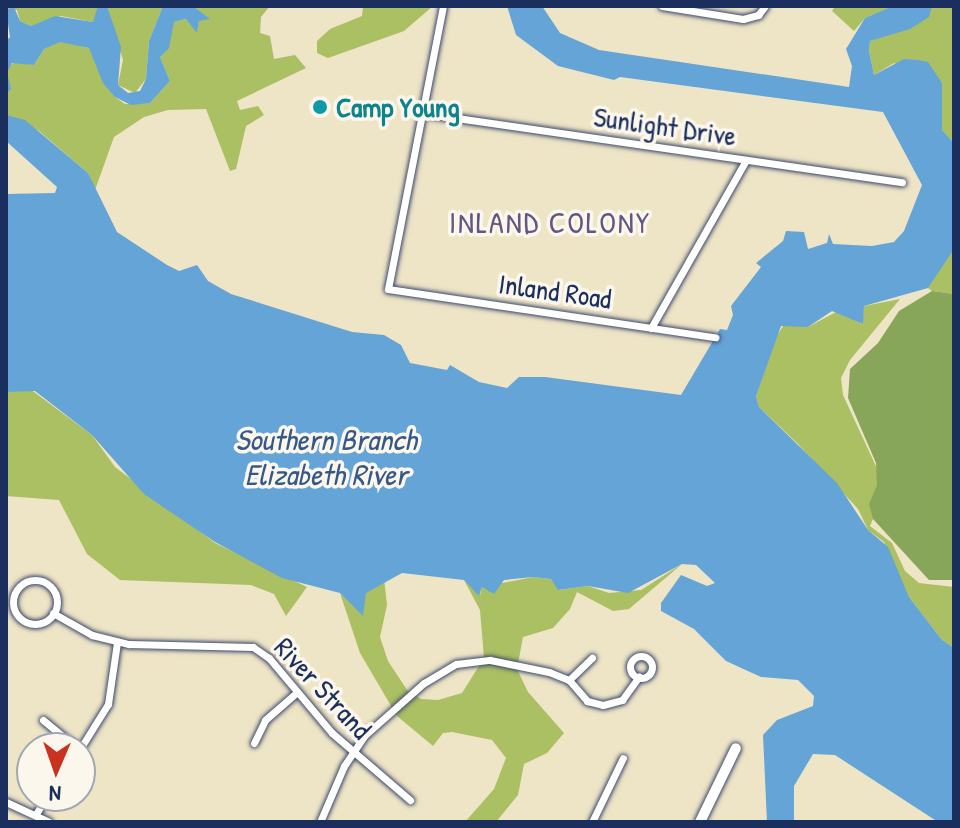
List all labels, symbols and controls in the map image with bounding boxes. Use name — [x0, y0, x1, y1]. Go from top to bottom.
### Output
place label: Camp Young — [336, 90, 460, 124]
marker: Camp Young — [311, 98, 329, 116]
street label: Sunlight Drive — [592, 99, 738, 153]
district label: INLAND COLONY — [449, 204, 651, 240]
street label: Inland Road — [496, 266, 614, 316]
water label: Southern Branch Elizabeth River — [235, 421, 417, 492]
street label: River Strand — [268, 630, 378, 746]
north arrow — [16, 732, 96, 812]
text: N — [49, 779, 62, 809]

